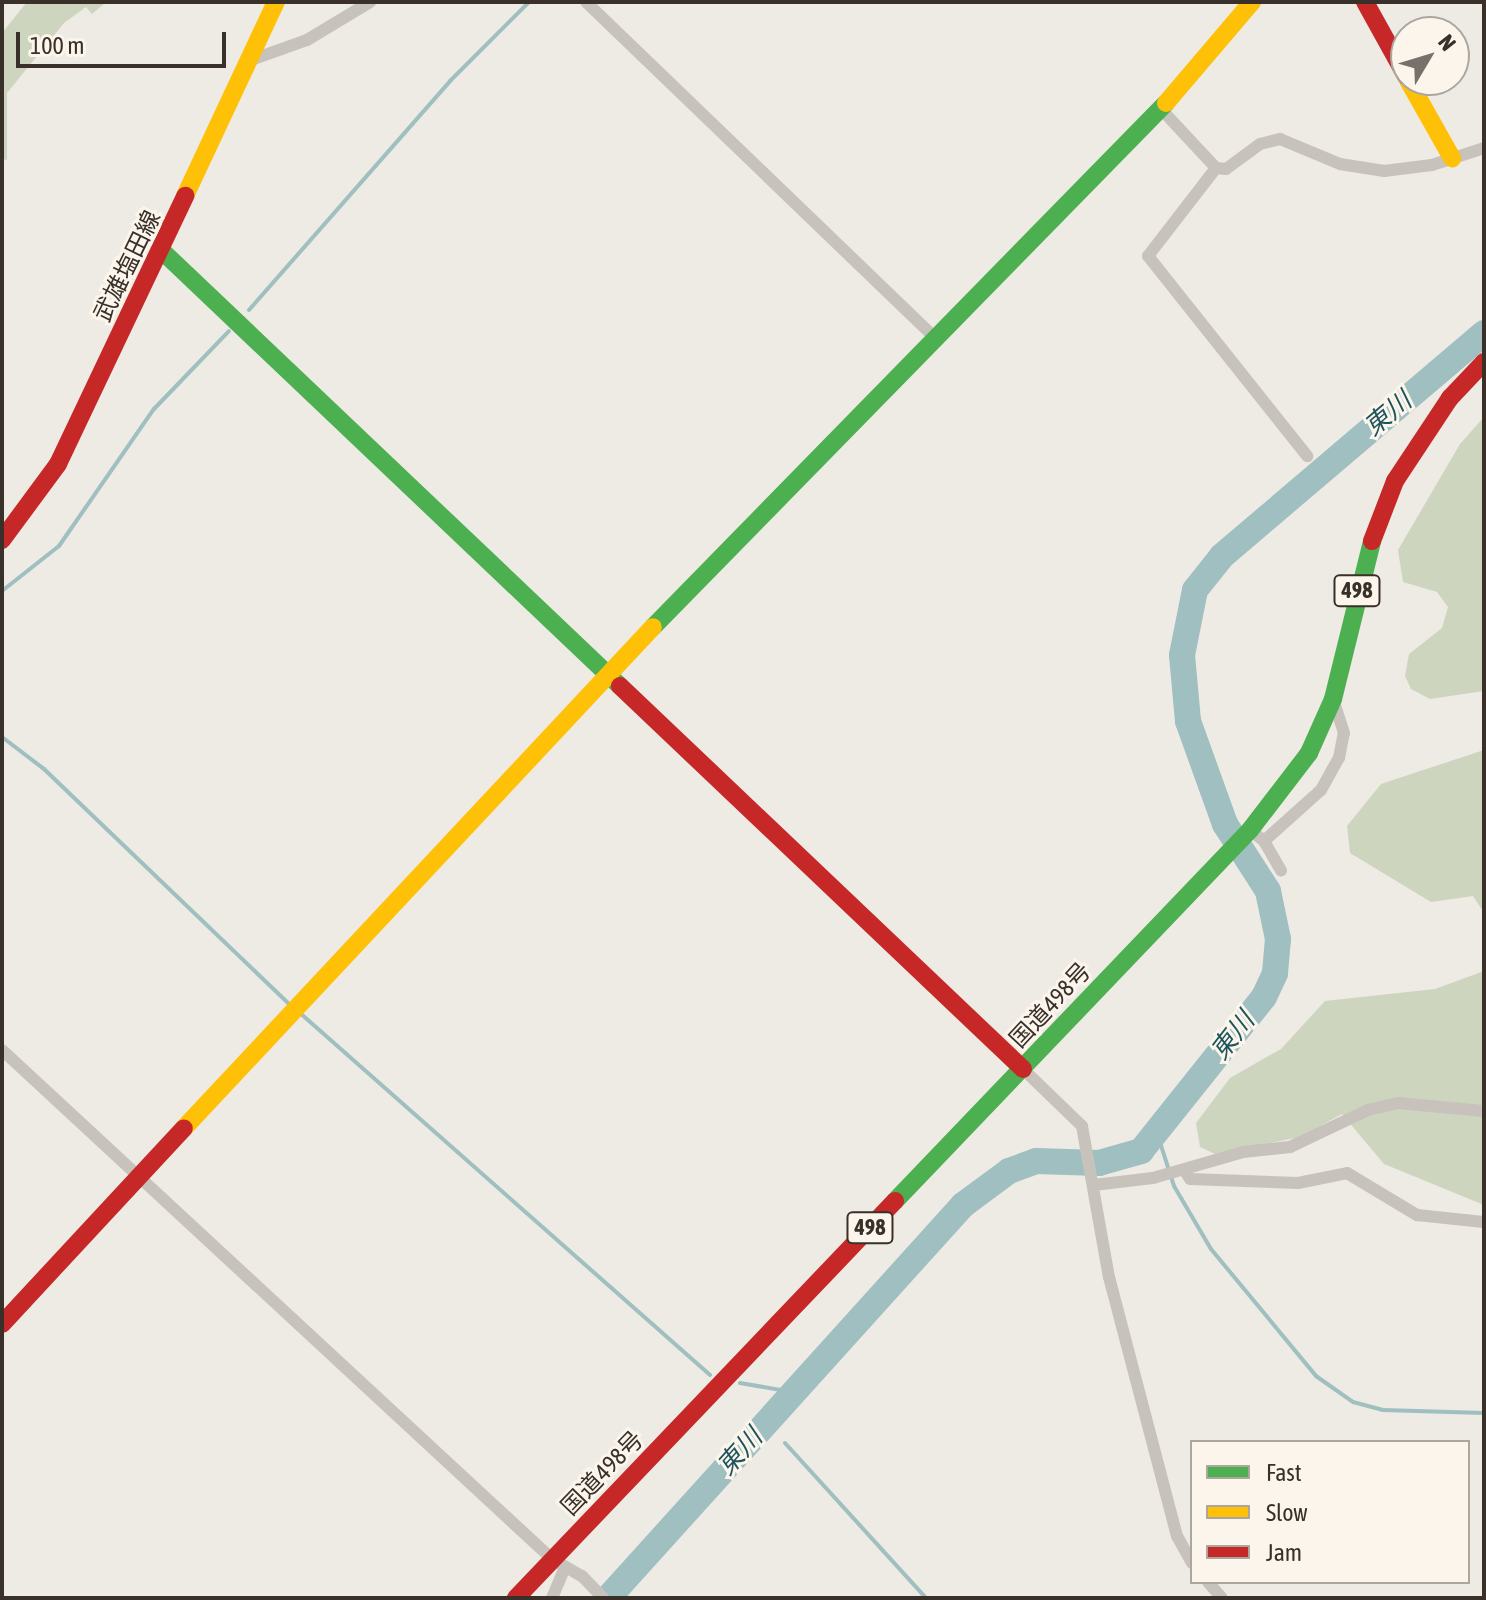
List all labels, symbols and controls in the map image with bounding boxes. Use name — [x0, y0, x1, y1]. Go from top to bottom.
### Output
scale bar — [20, 16, 230, 66]
north arrow — [1390, 16, 1470, 96]
text: N — [1433, 29, 1462, 56]
text: 100 m — [30, 32, 84, 59]
street label: 武雄塩田線 — [88, 206, 166, 326]
water label: 東川 — [1358, 385, 1418, 443]
road number: 498 — [1333, 573, 1381, 609]
street label: 国道498号 — [1003, 956, 1097, 1054]
water label: 東川 — [1205, 1006, 1261, 1066]
road number: 498 — [846, 1210, 894, 1246]
water label: 東川 — [711, 1422, 769, 1482]
street label: 国道498号 — [555, 1425, 649, 1521]
legend — [1190, 1440, 1470, 1584]
text: Fast — [1266, 1459, 1302, 1486]
text: Slow — [1266, 1499, 1308, 1526]
text: Jam — [1266, 1539, 1302, 1566]

